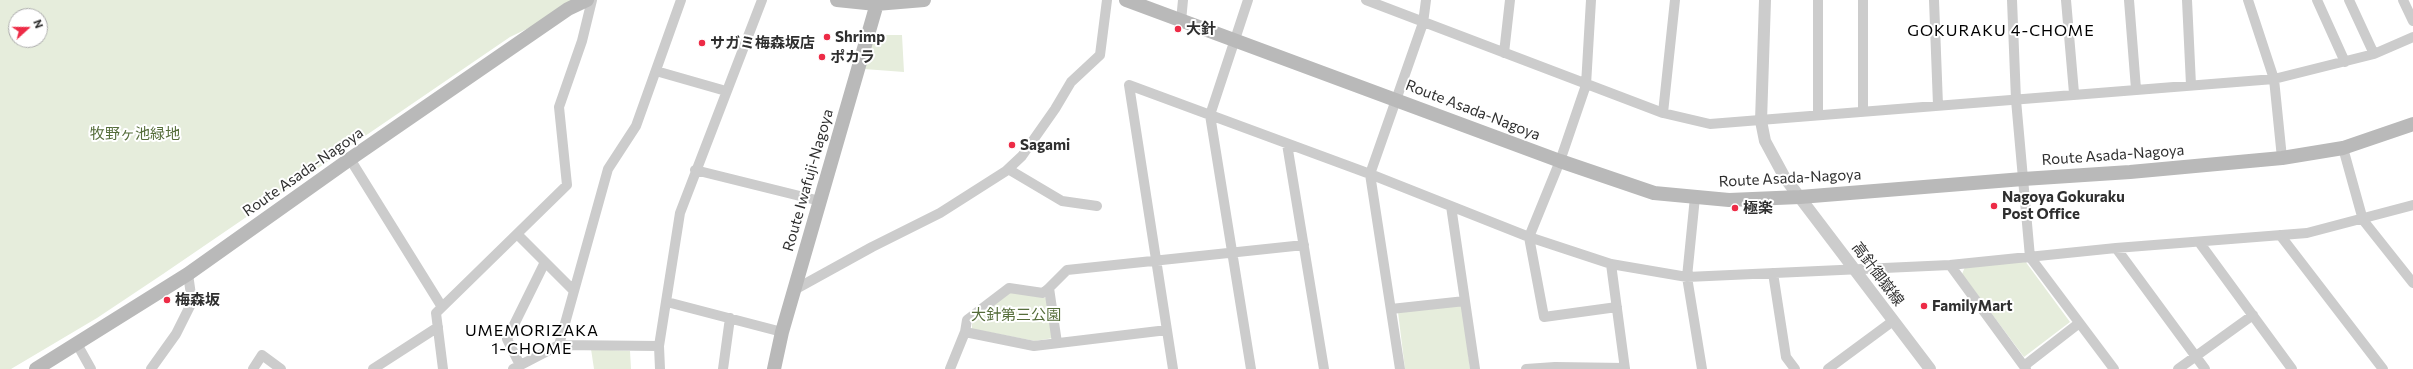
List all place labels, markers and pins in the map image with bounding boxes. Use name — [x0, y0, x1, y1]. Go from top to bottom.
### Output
place label: 大針 — [1186, 20, 1216, 38]
marker: 大針 — [1173, 24, 1183, 34]
place label: Shrimp — [835, 28, 885, 46]
marker: Shrimp — [822, 32, 832, 42]
place label: サガミ梅森坂店 — [710, 34, 815, 52]
marker: サガミ梅森坂店 — [697, 38, 707, 48]
place label: ポカラ — [830, 48, 875, 66]
marker: ポカラ — [817, 52, 827, 62]
place label: Sagami — [1020, 136, 1070, 154]
marker: Sagami — [1007, 140, 1017, 150]
place label: Nagoya Gokuraku Post Office — [2002, 188, 2125, 223]
place label: 極楽 — [1743, 199, 1773, 217]
marker: Nagoya Gokuraku Post Office — [1989, 201, 1999, 211]
marker: 極楽 — [1730, 203, 1740, 213]
place label: 梅森坂 — [175, 291, 220, 309]
marker: 梅森坂 — [162, 295, 172, 305]
place label: FamilyMart — [1932, 297, 2013, 315]
marker: FamilyMart — [1919, 301, 1929, 311]

